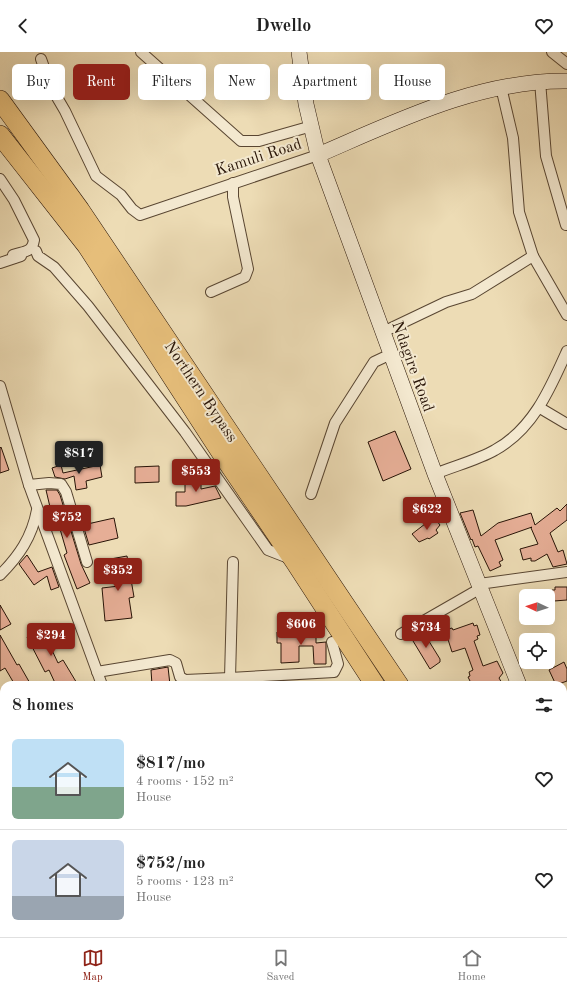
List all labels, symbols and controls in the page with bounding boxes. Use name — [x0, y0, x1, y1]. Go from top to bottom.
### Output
icon: back — [12, 15, 34, 37]
icon: heart — [533, 15, 555, 37]
text: Dwello — [256, 17, 311, 35]
chip: Buy — [12, 64, 65, 100]
chip: Rent — [73, 64, 130, 100]
chip: Filters — [138, 64, 206, 100]
chip: New — [214, 64, 270, 100]
chip: Apartment — [278, 64, 371, 100]
chip: House — [379, 64, 445, 100]
street label: Kamuli Road — [213, 136, 304, 179]
street label: Ndagire Road — [388, 319, 436, 414]
street label: Northern Bypass — [161, 339, 240, 445]
pin: $817 — [55, 441, 103, 475]
text: $817 — [64, 447, 94, 460]
pin: $553 — [172, 459, 220, 493]
text: $553 — [181, 465, 211, 478]
pin: $622 — [403, 497, 451, 531]
text: $622 — [412, 503, 442, 516]
pin: $752 — [43, 505, 91, 539]
text: $752 — [52, 511, 82, 524]
pin: $352 — [94, 558, 142, 592]
text: $352 — [103, 564, 133, 577]
north arrow — [519, 589, 555, 625]
map controls — [519, 589, 555, 669]
pin: $606 — [277, 612, 325, 646]
pin: $734 — [402, 615, 450, 649]
text: $606 — [286, 618, 316, 631]
text: $734 — [411, 621, 441, 634]
pin: $294 — [27, 623, 75, 657]
text: $294 — [36, 629, 66, 642]
button: locate — [519, 633, 555, 669]
icon: filters — [533, 694, 555, 716]
text: 8 homes — [12, 697, 74, 714]
icon: home — [44, 755, 92, 803]
text: $817/mo — [136, 755, 205, 772]
icon: heart — [533, 768, 555, 790]
text: 4 rooms · 152 m² — [136, 775, 234, 788]
text: House — [136, 791, 171, 804]
text: $752/mo — [136, 855, 205, 872]
icon: home — [44, 856, 92, 904]
icon: heart — [533, 869, 555, 891]
text: 5 rooms · 123 m² — [136, 875, 234, 888]
text: House — [136, 891, 171, 904]
tab: Map — [82, 947, 104, 985]
tab: Saved — [267, 947, 295, 985]
tab: Home — [458, 947, 485, 985]

